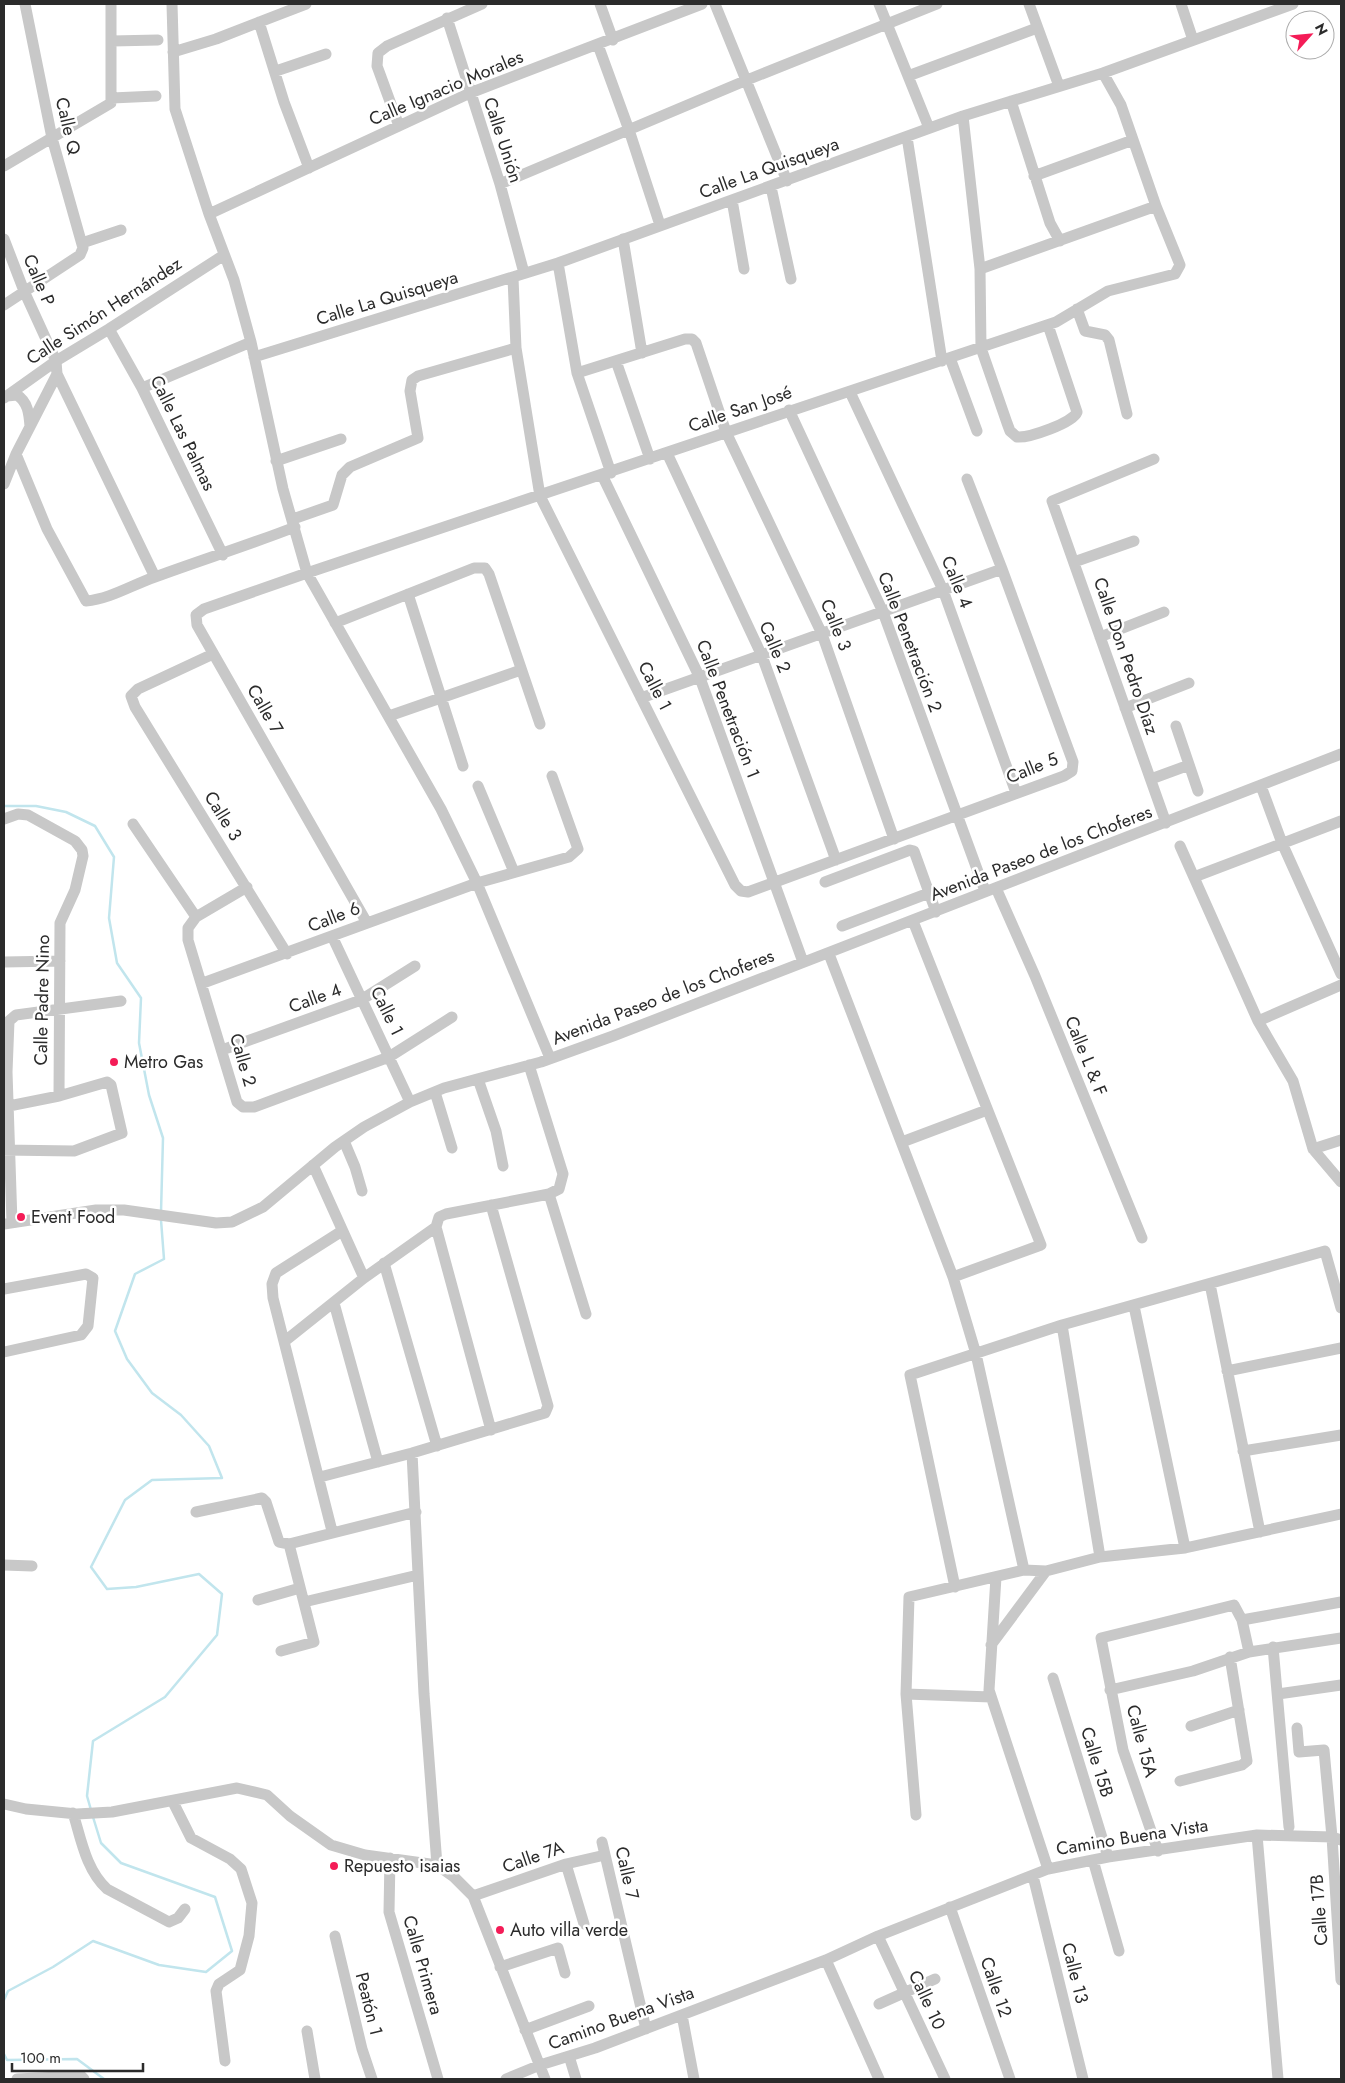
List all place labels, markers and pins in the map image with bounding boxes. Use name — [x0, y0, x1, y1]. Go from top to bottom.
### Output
place label: Metro Gas — [124, 1049, 203, 1075]
marker: Metro Gas — [108, 1056, 120, 1068]
place label: Event Food — [31, 1204, 115, 1230]
marker: Event Food — [15, 1211, 27, 1223]
place label: Repuesto isaias — [344, 1853, 460, 1879]
marker: Repuesto isaias — [328, 1860, 340, 1872]
place label: Auto villa verde — [510, 1917, 628, 1943]
marker: Auto villa verde — [494, 1924, 506, 1936]

